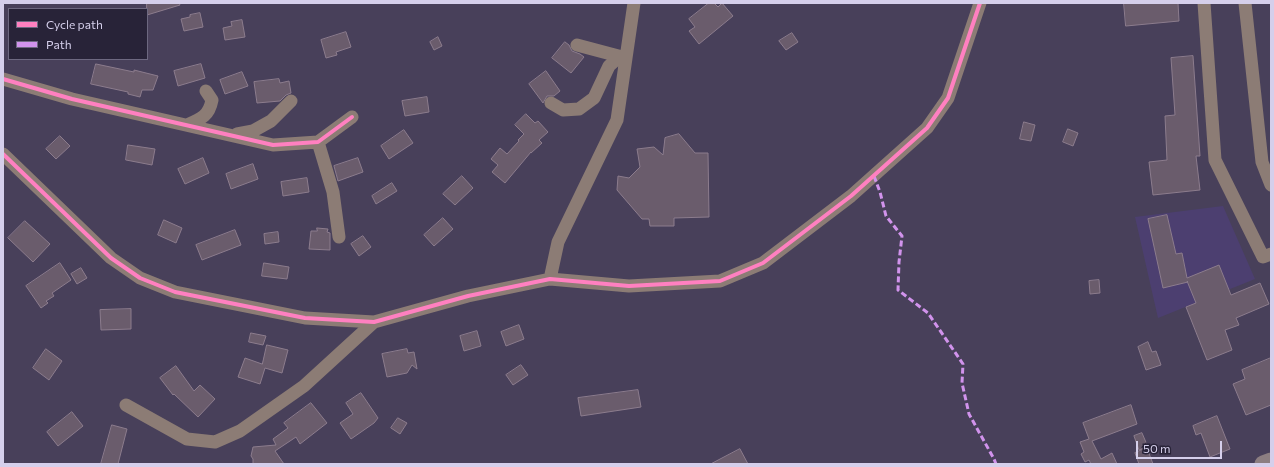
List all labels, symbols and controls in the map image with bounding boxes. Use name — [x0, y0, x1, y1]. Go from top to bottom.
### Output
legend — [8, 8, 148, 60]
text: Cycle path — [46, 17, 103, 31]
text: Path — [46, 37, 72, 51]
scale bar — [1138, 433, 1224, 459]
text: 50 m — [1143, 441, 1171, 455]

